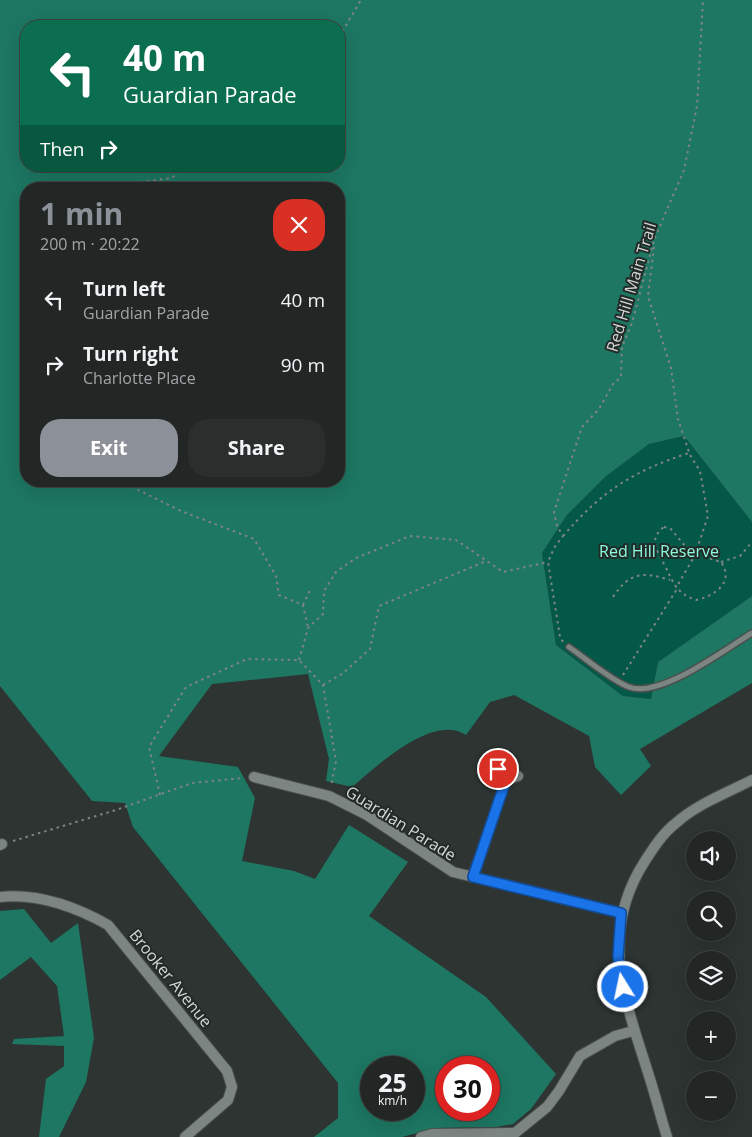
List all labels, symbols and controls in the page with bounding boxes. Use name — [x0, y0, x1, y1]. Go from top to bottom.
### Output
text: 40 m — [123, 34, 206, 81]
icon: left — [40, 40, 105, 105]
text: Guardian Parade — [123, 79, 297, 109]
icon: right — [94, 135, 122, 163]
text: Then — [40, 136, 84, 162]
text: 1 min — [40, 193, 123, 234]
button: close — [273, 199, 325, 251]
street label: Red Hill Main Trail — [601, 219, 661, 355]
text: 200 m · 20:22 — [40, 233, 140, 255]
text: Turn left — [83, 276, 165, 302]
icon: left — [40, 286, 68, 314]
text: 40 m — [281, 287, 325, 313]
text: Guardian Parade — [83, 302, 209, 324]
text: Turn right — [83, 341, 178, 367]
icon: right — [40, 351, 68, 379]
text: 90 m — [281, 352, 325, 378]
text: Charlotte Place — [83, 367, 196, 389]
button: Exit — [40, 419, 178, 477]
button: Share — [188, 419, 325, 477]
park label: Red Hill Reserve — [599, 540, 719, 562]
pin — [477, 748, 519, 790]
icon: arrive — [484, 755, 512, 783]
street label: Guardian Parade — [342, 780, 460, 866]
map controls — [686, 831, 736, 1121]
button: sound — [686, 831, 736, 881]
button: search — [686, 891, 736, 941]
street label: Brooker Avenue — [125, 924, 217, 1032]
button: layers — [686, 951, 736, 1001]
position arrow — [596, 960, 648, 1012]
button: + — [686, 1011, 736, 1061]
speed limit sign: 30 — [435, 1056, 500, 1121]
text: 25 — [378, 1065, 407, 1099]
button: − — [686, 1071, 736, 1121]
text: km/h — [378, 1092, 407, 1109]

